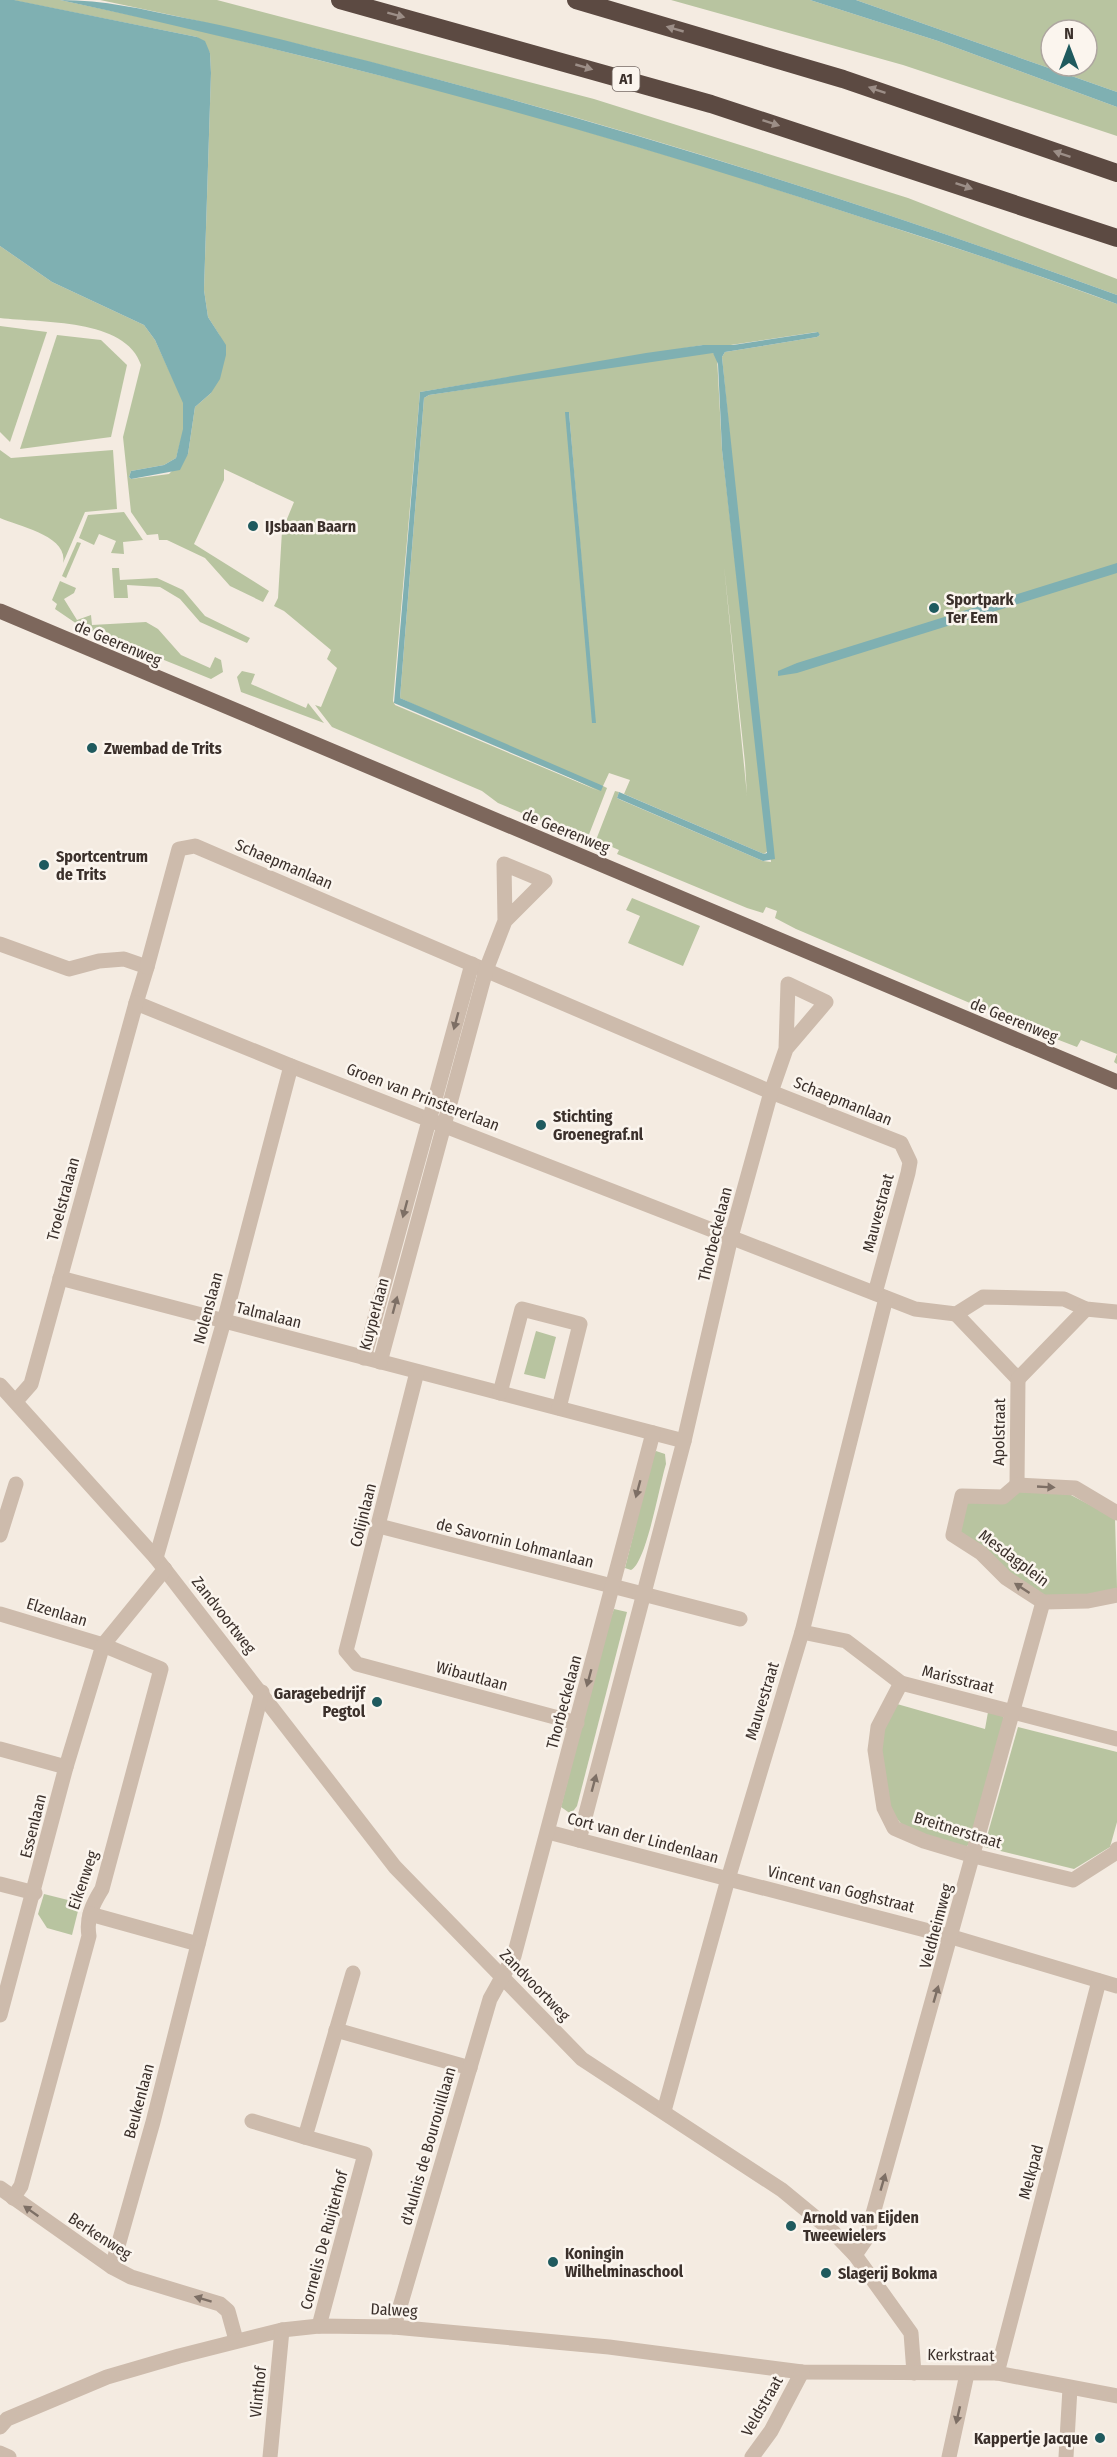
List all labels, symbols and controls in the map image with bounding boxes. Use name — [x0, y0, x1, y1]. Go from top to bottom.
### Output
one-way arrow — [388, 11, 406, 20]
north arrow — [1039, 18, 1099, 78]
one-way arrow — [666, 24, 684, 33]
text: N — [1064, 24, 1074, 43]
one-way arrow — [575, 63, 593, 72]
road number: A1 — [612, 67, 640, 91]
one-way arrow — [868, 85, 886, 95]
one-way arrow — [762, 119, 780, 129]
one-way arrow — [1053, 148, 1071, 158]
one-way arrow — [955, 182, 973, 192]
place label: IJsbaan Baarn — [265, 517, 356, 536]
marker: IJsbaan Baarn — [246, 519, 260, 533]
place label: Sportpark Ter Eem — [946, 590, 1014, 627]
marker: Sportpark Ter Eem — [927, 601, 941, 615]
street label: de Geerenweg — [72, 616, 165, 670]
place label: Zwembad de Trits — [104, 739, 222, 758]
marker: Zwembad de Trits — [85, 741, 99, 755]
street label: de Geerenweg — [520, 805, 613, 857]
street label: Schaepmanlaan — [232, 835, 336, 893]
place label: Sportcentrum de Trits — [56, 847, 148, 884]
marker: Sportcentrum de Trits — [37, 858, 51, 872]
street label: de Geerenweg — [968, 994, 1061, 1046]
one-way arrow — [451, 1011, 461, 1030]
street label: Groen van Prinstererlaan — [344, 1059, 502, 1135]
street label: Schaepmanlaan — [791, 1073, 895, 1129]
place label: Stichting Groenegraf.nl — [553, 1107, 644, 1144]
marker: Stichting Groenegraf.nl — [534, 1118, 548, 1132]
street label: Troelstralaan — [43, 1155, 83, 1243]
street label: Mauvestraat — [858, 1171, 898, 1254]
street label: Thorbeckelaan — [694, 1185, 736, 1283]
one-way arrow — [399, 1199, 409, 1218]
street label: Nolenslaan — [189, 1270, 227, 1346]
street label: Kuyperlaan — [355, 1276, 393, 1352]
one-way arrow — [391, 1296, 401, 1314]
street label: Talmalaan — [234, 1298, 304, 1332]
street label: Apolstraat — [989, 1397, 1009, 1466]
one-way arrow — [633, 1480, 643, 1499]
street label: Colijnlaan — [346, 1481, 380, 1549]
one-way arrow — [1037, 1482, 1056, 1492]
street label: de Savornin Lohmanlaan — [434, 1514, 596, 1572]
street label: Mesdagplein — [975, 1525, 1053, 1591]
street label: Zandvoortweg — [188, 1573, 260, 1658]
one-way arrow — [1014, 1582, 1030, 1594]
street label: Elzenlaan — [24, 1594, 90, 1630]
street label: Thorbeckelaan — [542, 1653, 586, 1751]
street label: Wibautlaan — [434, 1657, 510, 1695]
street label: Mauvestraat — [741, 1659, 783, 1742]
street label: Marisstraat — [920, 1661, 997, 1697]
one-way arrow — [583, 1669, 593, 1687]
place label: Garagebedrijf Pegtol — [274, 1684, 367, 1721]
marker: Garagebedrijf Pegtol — [370, 1695, 384, 1709]
one-way arrow — [589, 1774, 599, 1792]
street label: Essenlaan — [16, 1792, 50, 1860]
street label: Breitnerstraat — [912, 1808, 1005, 1853]
street label: Cort van der Lindenlaan — [565, 1809, 721, 1867]
street label: Eikenweg — [64, 1848, 102, 1912]
street label: Vincent van Goghstraat — [765, 1862, 917, 1917]
street label: Veldheimweg — [916, 1881, 957, 1970]
street label: Zandvoortweg — [496, 1945, 574, 2025]
one-way arrow — [932, 1985, 941, 2003]
street label: Beukenlaan — [120, 2061, 158, 2141]
street label: d'Aulnis de Bourouilllaan — [396, 2065, 460, 2227]
street label: Melkpad — [1015, 2143, 1047, 2201]
street label: Cornelis De Ruijterhof — [296, 2167, 352, 2312]
one-way arrow — [878, 2172, 888, 2191]
one-way arrow — [24, 2205, 40, 2217]
street label: Berkenweg — [65, 2208, 136, 2264]
place label: Arnold van Eijden Tweewielers — [802, 2208, 919, 2245]
marker: Arnold van Eijden Tweewielers — [784, 2219, 798, 2233]
place label: Koningin Wilhelminaschool — [565, 2244, 684, 2281]
marker: Koningin Wilhelminaschool — [546, 2255, 560, 2269]
place label: Slagerij Bokma — [838, 2264, 937, 2283]
marker: Slagerij Bokma — [819, 2266, 833, 2280]
one-way arrow — [194, 2294, 212, 2303]
street label: Dalweg — [370, 2299, 418, 2321]
street label: Kerkstraat — [927, 2345, 995, 2365]
street label: Vlinthof — [246, 2364, 270, 2419]
street label: Veldstraat — [737, 2372, 787, 2439]
one-way arrow — [953, 2406, 962, 2425]
place label: Kappertje Jacque — [974, 2429, 1088, 2448]
marker: Kappertje Jacque — [1093, 2431, 1107, 2445]

